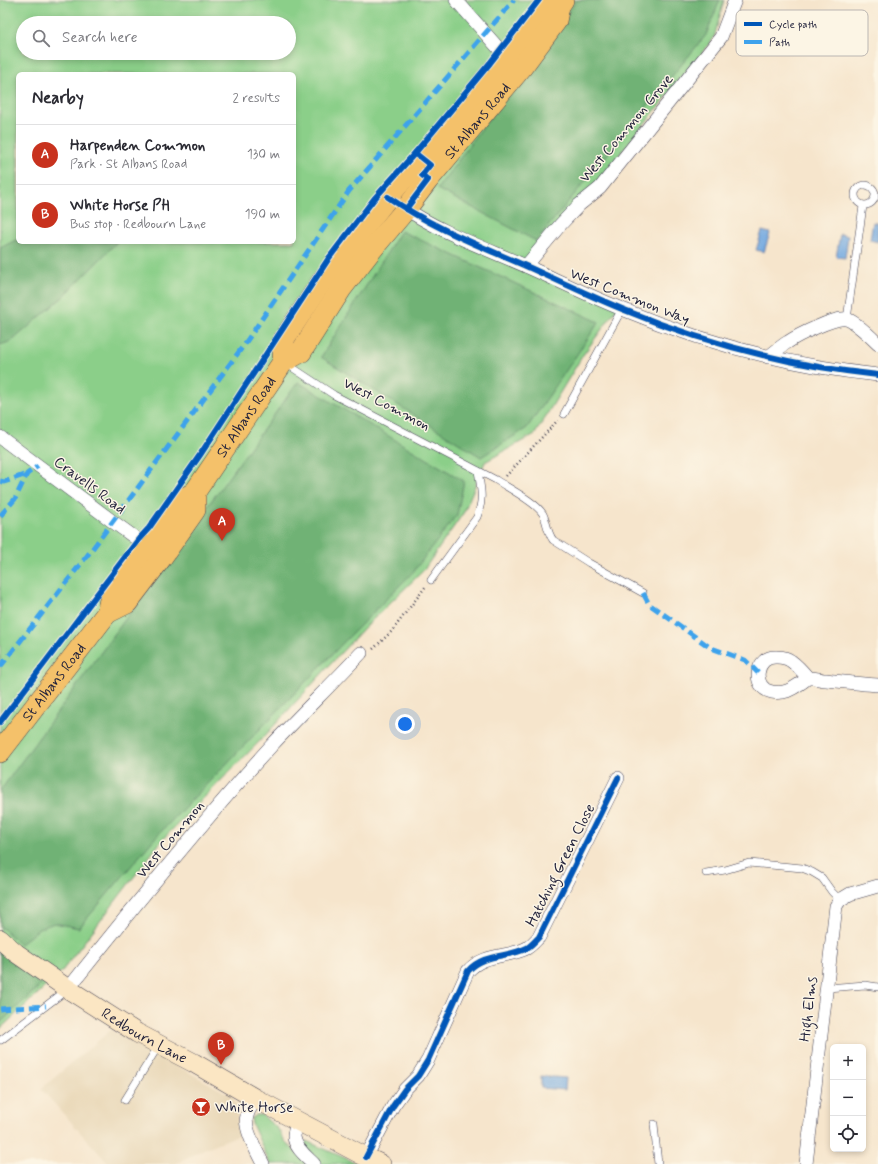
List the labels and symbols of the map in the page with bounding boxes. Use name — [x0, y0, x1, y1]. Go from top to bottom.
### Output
legend — [736, 10, 868, 56]
text: Cycle path — [769, 18, 817, 32]
text: Path — [769, 36, 790, 50]
street label: West Common Grove — [575, 70, 678, 187]
street label: St Albans Road — [440, 79, 516, 164]
street label: West Common Way — [567, 264, 692, 330]
street label: St Albans Road — [212, 373, 281, 462]
street label: West Common — [340, 374, 434, 436]
street label: Cravells Road — [49, 452, 129, 519]
pin: A — [209, 508, 235, 541]
street label: St Albans Road — [18, 640, 91, 726]
your location — [395, 714, 415, 734]
street label: West Common — [132, 797, 209, 883]
street label: Hatching Green Close — [521, 800, 602, 931]
street label: High Elms — [795, 975, 824, 1043]
street label: Redbourn Lane — [97, 1004, 191, 1069]
pin: B — [208, 1032, 234, 1065]
bar icon: White Horse — [190, 1096, 212, 1118]
place label: White Horse — [215, 1098, 293, 1118]

